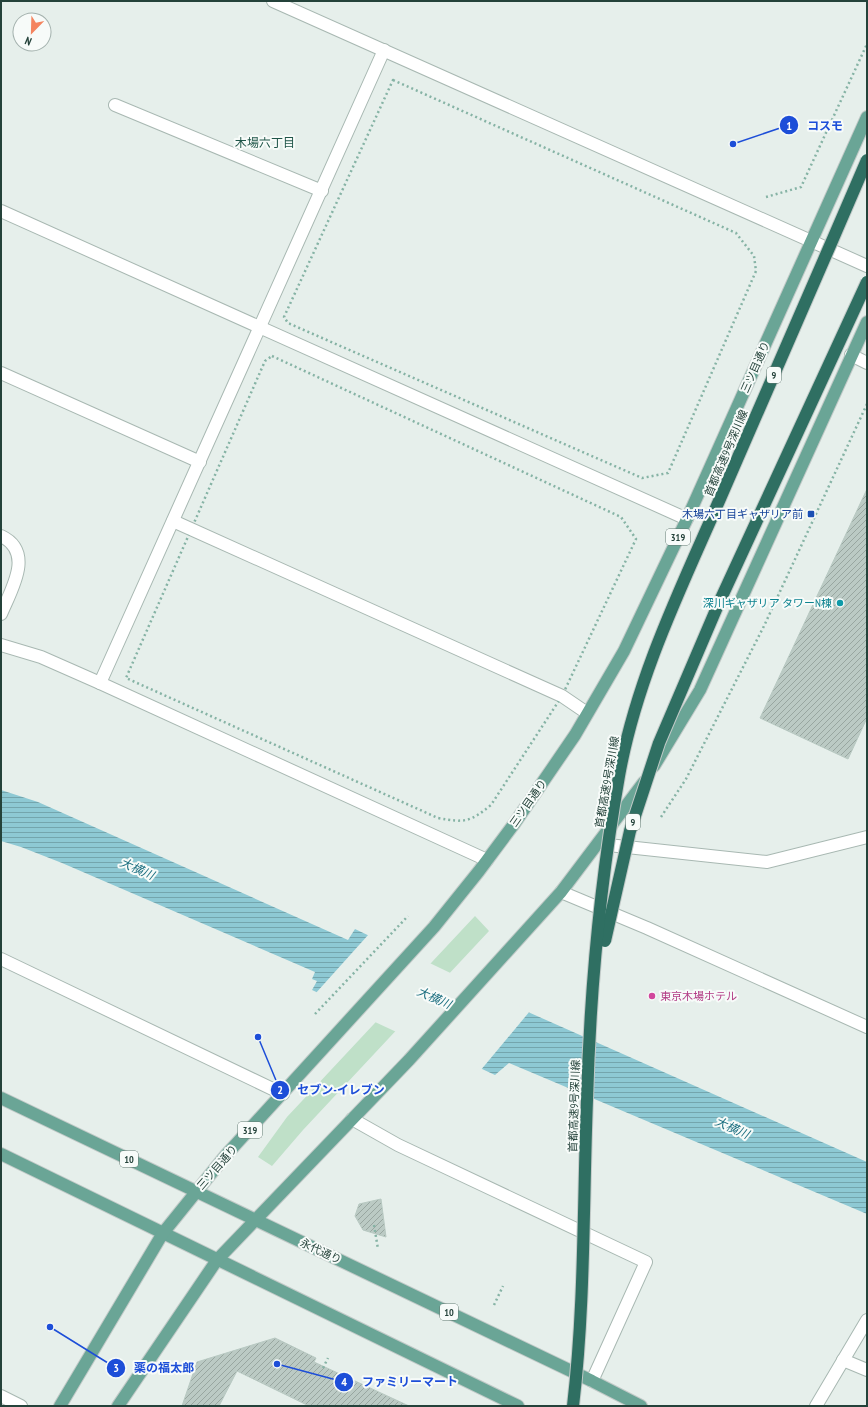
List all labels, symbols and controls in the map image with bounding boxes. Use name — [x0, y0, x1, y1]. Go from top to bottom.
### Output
north arrow — [12, 12, 52, 52]
text: N — [23, 34, 34, 49]
callout: コスモ — [779, 113, 851, 137]
text: 1 — [786, 118, 792, 133]
text: コスモ — [807, 118, 843, 133]
district label: 木場六丁目 — [235, 135, 295, 150]
street label: 三ツ目通り — [737, 339, 773, 395]
road number: 9 — [767, 367, 781, 383]
street label: 首都高速9号深川線 — [701, 407, 751, 499]
place label: 木場六丁目ギャザリア前 — [682, 507, 803, 521]
marker: 木場六丁目ギャザリア前 — [806, 509, 816, 519]
road number: 319 — [666, 529, 690, 545]
place label: 深川ギャザリア タワーN棟 — [703, 596, 832, 610]
marker: 深川ギャザリア タワーN棟 — [835, 598, 845, 608]
street label: 首都高速9号深川線 — [592, 735, 622, 829]
street label: 三ツ目通り — [506, 776, 550, 830]
road number: 9 — [626, 814, 640, 830]
water label: 大横川 — [118, 854, 159, 884]
water label: 大横川 — [415, 983, 456, 1013]
place label: 東京木場ホテル — [660, 989, 737, 1003]
marker: 東京木場ホテル — [647, 991, 657, 1001]
street label: 首都高速9号深川線 — [565, 1059, 583, 1153]
callout: セブン-イレブン — [270, 1078, 393, 1102]
text: 2 — [277, 1082, 283, 1097]
text: セブン-イレブン — [297, 1082, 385, 1097]
water label: 大横川 — [713, 1113, 754, 1143]
road number: 319 — [238, 1122, 262, 1138]
street label: 三ツ目通り — [194, 1142, 240, 1192]
road number: 10 — [120, 1151, 138, 1167]
street label: 永代通り — [298, 1235, 344, 1267]
road number: 10 — [440, 1304, 458, 1320]
callout: 薬の福太郎 — [106, 1356, 202, 1380]
text: 3 — [113, 1360, 119, 1375]
text: 薬の福太郎 — [134, 1360, 194, 1375]
callout: ファミリーマート — [334, 1370, 466, 1394]
text: 4 — [341, 1374, 347, 1389]
text: ファミリーマート — [362, 1374, 458, 1389]

